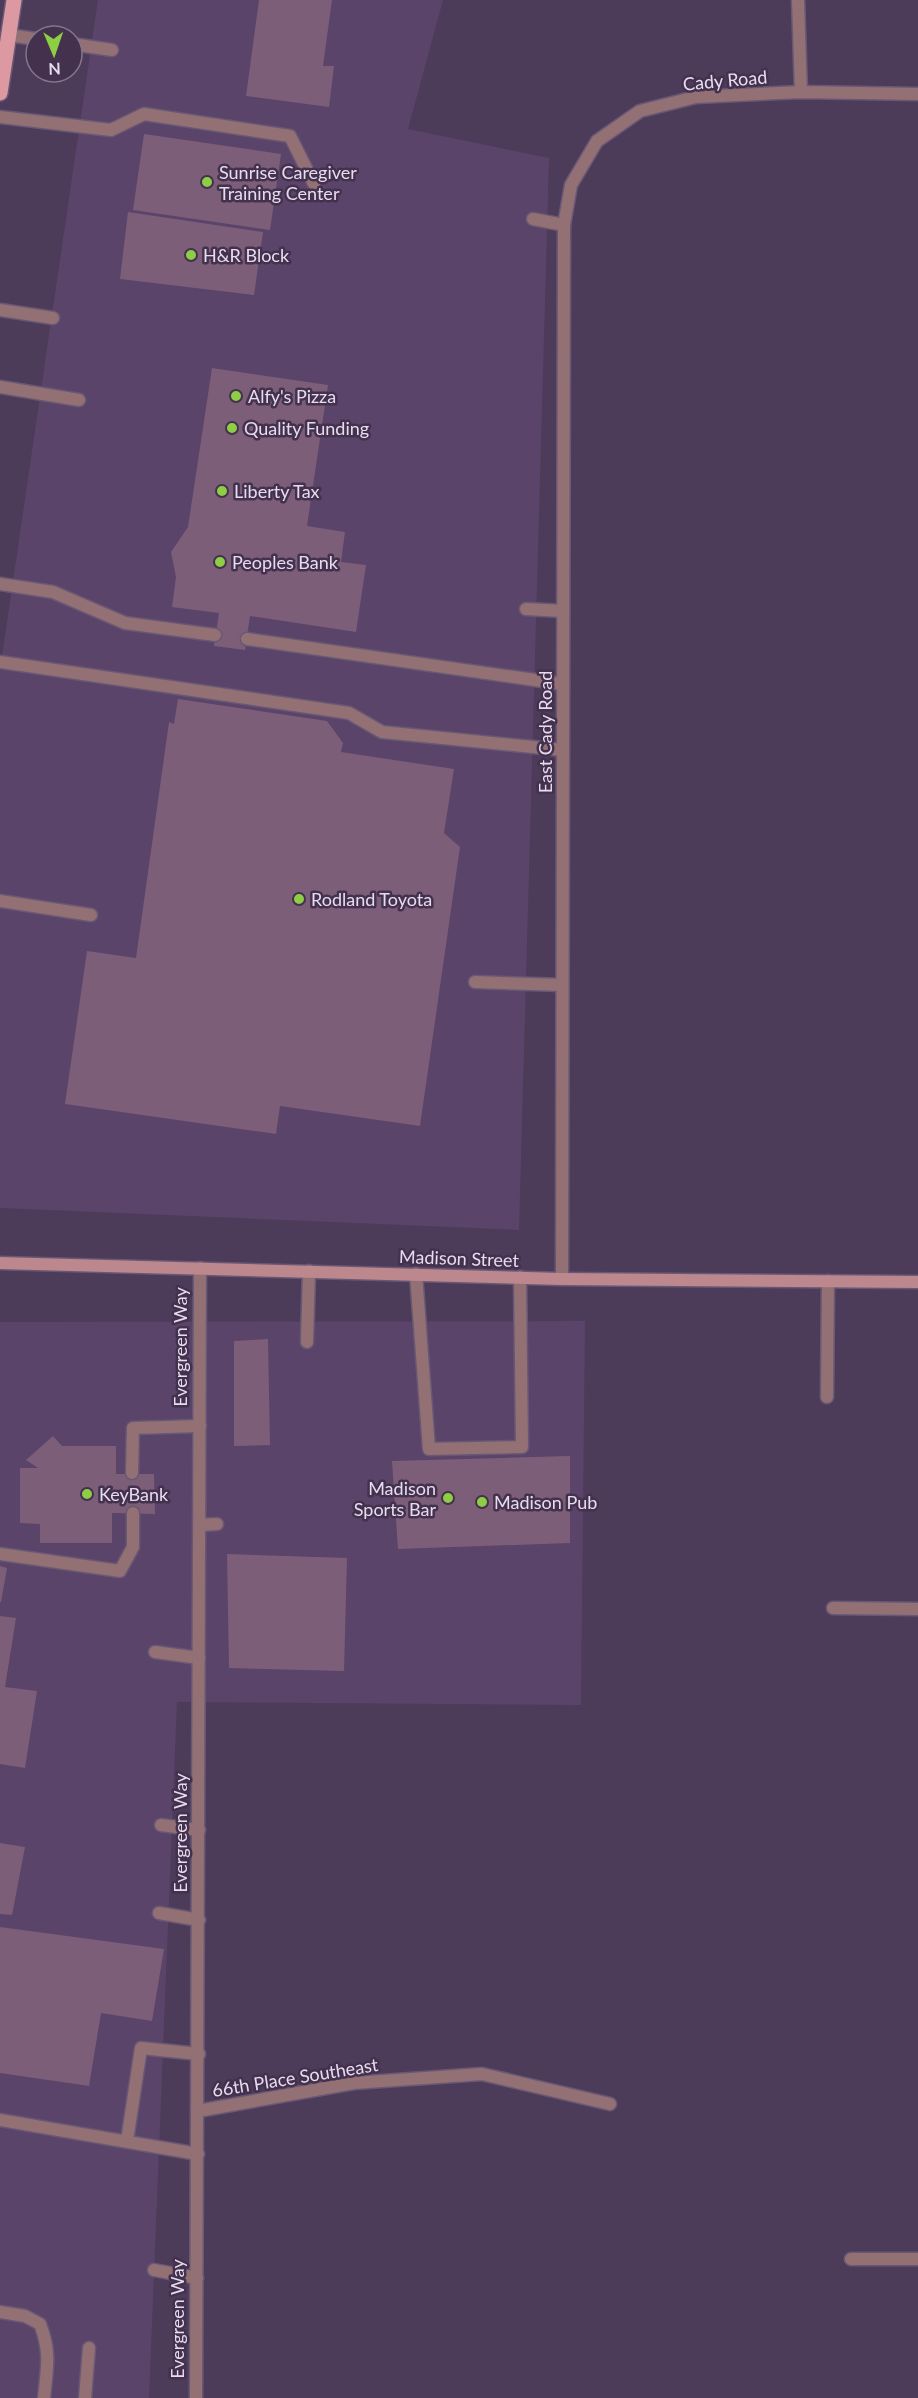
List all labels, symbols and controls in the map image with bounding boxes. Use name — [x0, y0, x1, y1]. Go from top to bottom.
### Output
north arrow — [24, 24, 84, 84]
text: N — [48, 60, 61, 79]
street label: Cady Road — [682, 65, 768, 95]
place label: Sunrise Caregiver Training Center — [219, 161, 357, 204]
marker: Sunrise Caregiver Training Center — [200, 175, 214, 189]
place label: H&R Block — [203, 244, 290, 266]
marker: H&R Block — [184, 248, 198, 262]
place label: Alfy's Pizza — [248, 385, 336, 407]
marker: Alfy's Pizza — [229, 389, 243, 403]
place label: Quality Funding — [244, 417, 369, 439]
marker: Quality Funding — [225, 421, 239, 435]
place label: Liberty Tax — [234, 480, 320, 502]
marker: Liberty Tax — [215, 484, 229, 498]
place label: Peoples Bank — [232, 551, 339, 573]
marker: Peoples Bank — [213, 555, 227, 569]
street label: East Cady Road — [534, 671, 556, 793]
place label: Rodland Toyota — [311, 888, 432, 910]
marker: Rodland Toyota — [292, 892, 306, 906]
street label: Madison Street — [399, 1245, 520, 1271]
street label: Evergreen Way — [169, 1287, 191, 1407]
place label: Madison Sports Bar — [354, 1477, 436, 1520]
place label: KeyBank — [99, 1483, 169, 1505]
marker: KeyBank — [80, 1487, 94, 1501]
marker: Madison Sports Bar — [441, 1491, 455, 1505]
place label: Madison Pub — [494, 1491, 597, 1513]
marker: Madison Pub — [475, 1495, 489, 1509]
street label: Evergreen Way — [169, 1773, 191, 1893]
street label: 66th Place Southeast — [210, 2053, 380, 2101]
street label: Evergreen Way — [166, 2259, 188, 2379]

